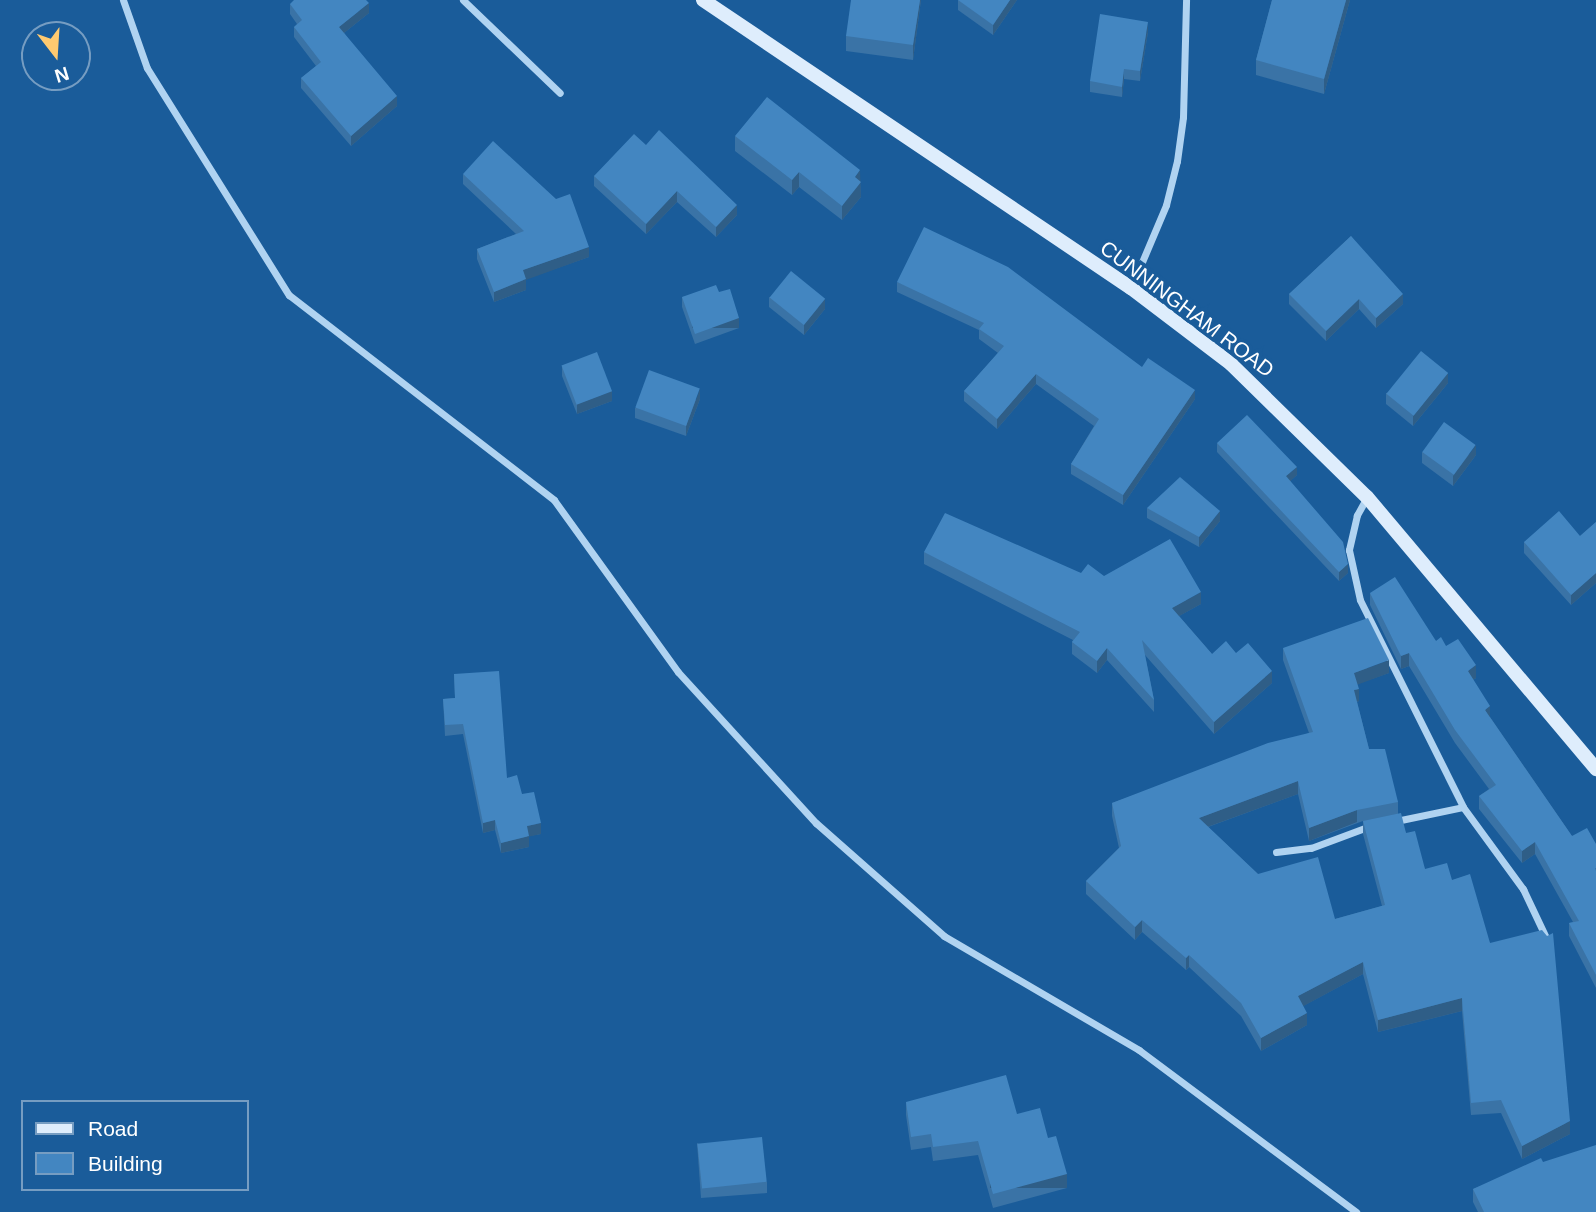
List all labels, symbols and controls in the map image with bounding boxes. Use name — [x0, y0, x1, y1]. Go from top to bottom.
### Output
north arrow — [21, 21, 91, 91]
text: N — [52, 63, 71, 87]
street label: CUNNINGHAM ROAD — [1095, 235, 1279, 383]
legend — [21, 1100, 248, 1191]
text: Road — [88, 1117, 138, 1140]
text: Building — [88, 1152, 163, 1175]

